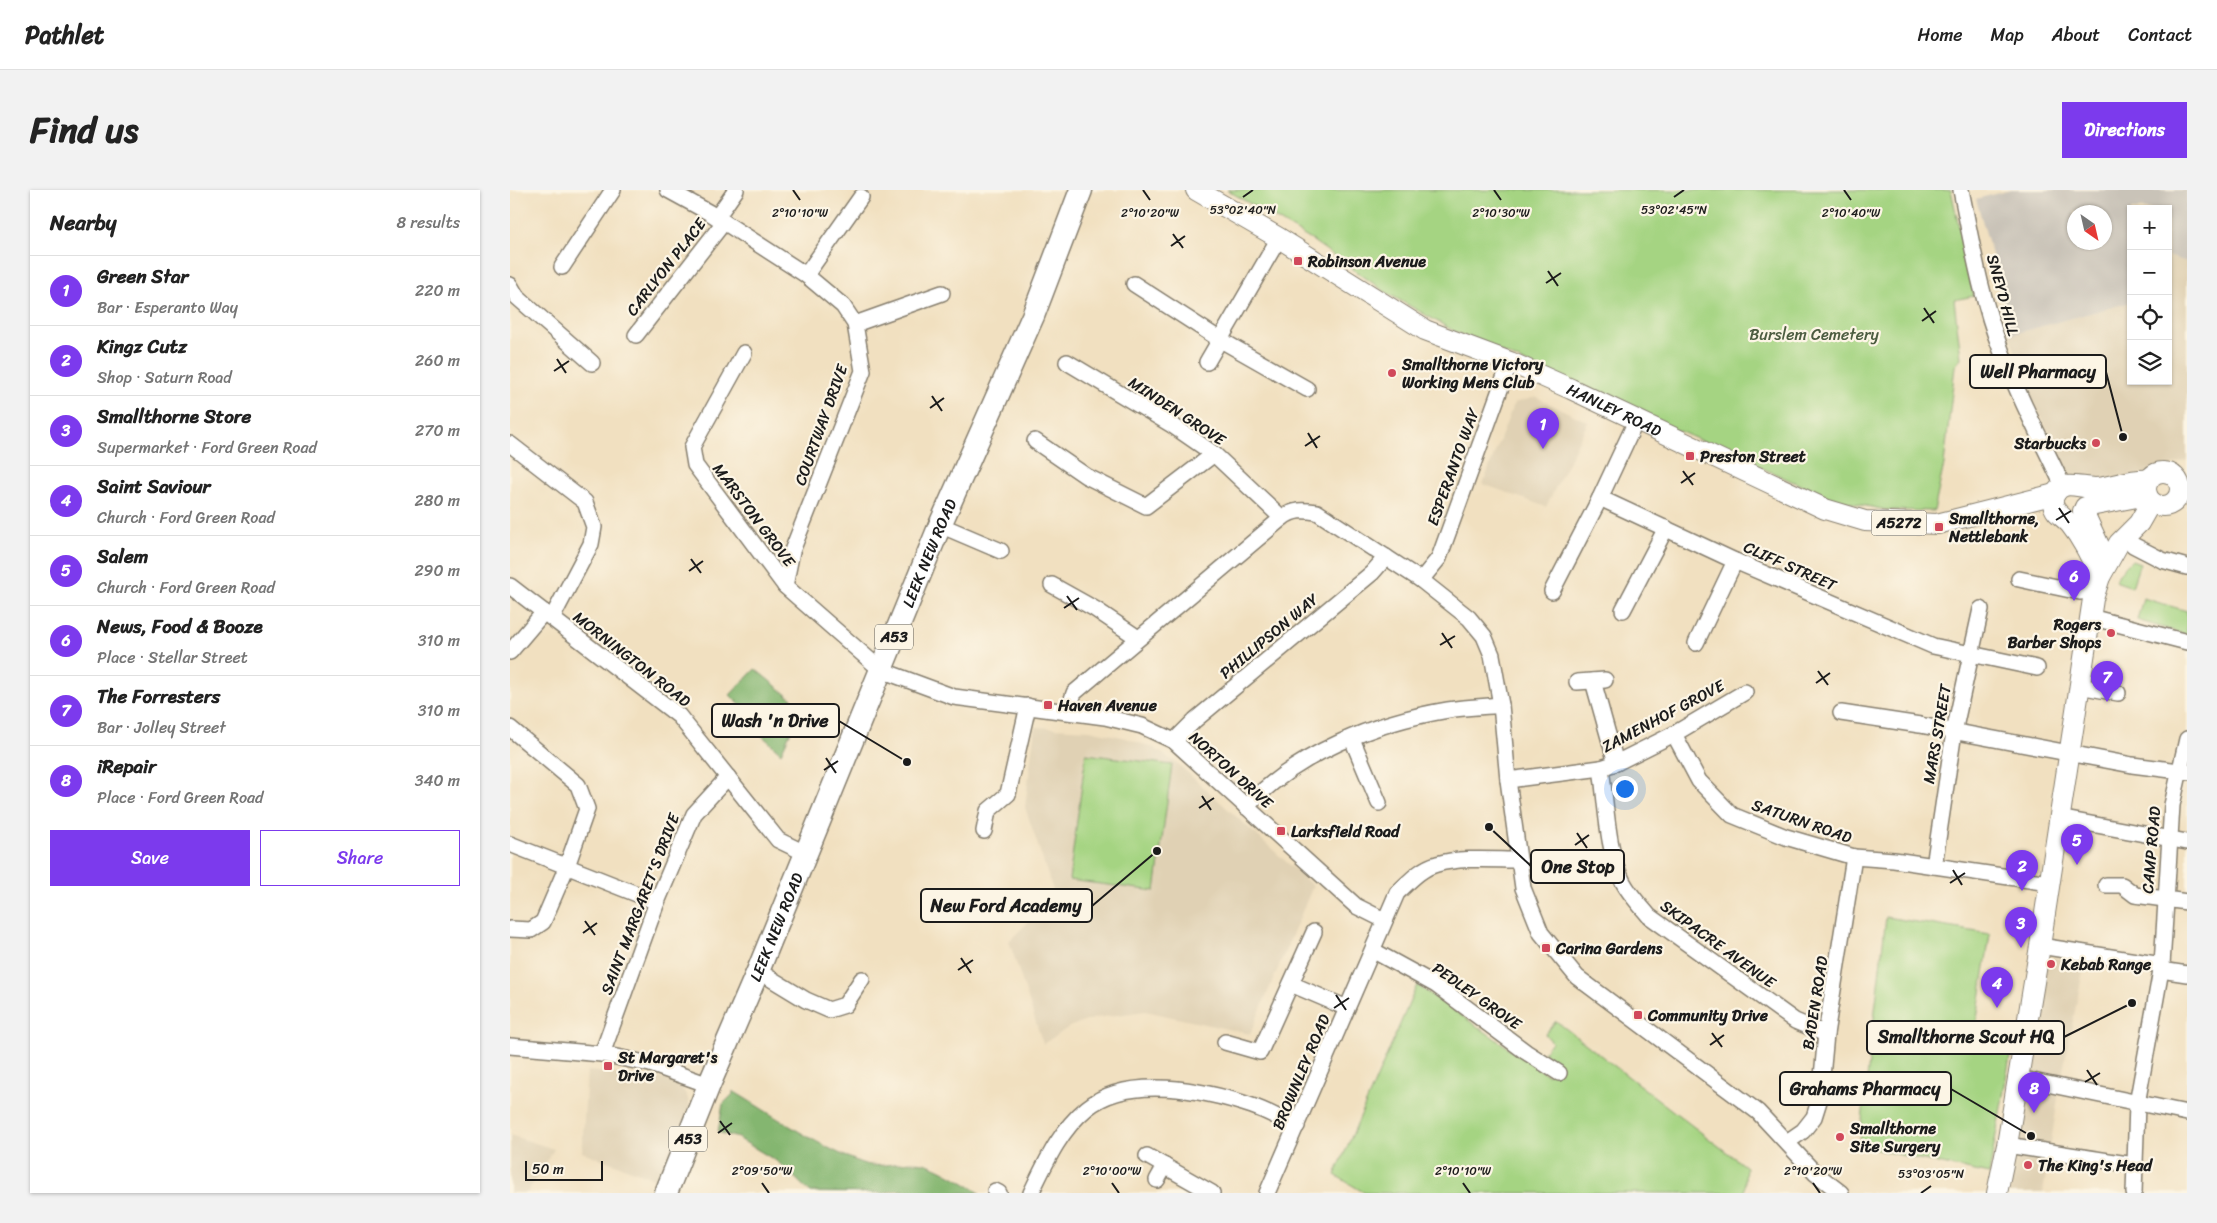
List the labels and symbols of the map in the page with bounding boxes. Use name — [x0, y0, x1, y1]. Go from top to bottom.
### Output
text: 53°02'40"N — [1210, 199, 1277, 221]
text: 53°02'45"N — [1641, 199, 1708, 221]
text: 2°10'10"W — [772, 202, 829, 224]
text: 2°10'20"W — [1121, 202, 1180, 224]
text: 2°10'30"W — [1472, 202, 1531, 224]
text: 2°10'40"W — [1822, 202, 1881, 224]
north arrow — [2067, 205, 2112, 250]
street label: CARLYON PLACE — [618, 211, 714, 322]
place label: Robinson Avenue — [1307, 247, 1426, 276]
street label: SNEYD HILL — [1978, 251, 2028, 340]
marker: Robinson Avenue — [1292, 255, 1304, 267]
park label: Burslem Cemetery — [1749, 320, 1879, 349]
place label: Smallthorne Victory Working Mens Club — [1401, 350, 1544, 397]
callout: Well Pharmacy — [1970, 355, 2106, 388]
text: Well Pharmacy — [1980, 356, 2096, 388]
street label: COURTWAY DRIVE — [786, 359, 857, 490]
marker: Smallthorne Victory Working Mens Club — [1386, 367, 1398, 379]
street label: MINDEN GROVE — [1122, 368, 1233, 454]
street label: HANLEY ROAD — [1562, 374, 1667, 445]
street label: ESPERANTO WAY — [1418, 403, 1488, 530]
pin: 1 — [1527, 408, 1559, 449]
place label: Starbucks — [2013, 429, 2086, 458]
marker: Starbucks — [2090, 437, 2102, 449]
place label: Preston Street — [1700, 442, 1806, 471]
marker: Preston Street — [1684, 450, 1696, 462]
street label: MARSTON GROVE — [705, 456, 804, 574]
street label: LEEK NEW ROAD — [893, 493, 965, 612]
place label: Smallthorne, Nettlebank — [1948, 504, 2039, 551]
road number: A5272 — [1872, 510, 1926, 536]
marker: Smallthorne, Nettlebank — [1933, 521, 1945, 533]
street label: CLIFF STREET — [1739, 533, 1843, 600]
pin: 6 — [2058, 560, 2090, 601]
street label: PHILLIPSON WAY — [1213, 585, 1325, 686]
street label: MORNINGTON ROAD — [566, 603, 698, 715]
place label: Rogers Barber Shops — [2007, 610, 2101, 657]
road number: A53 — [875, 624, 913, 650]
marker: Rogers Barber Shops — [2105, 627, 2117, 639]
pin: 7 — [2091, 661, 2123, 702]
street label: ZAMENHOF GROVE — [1596, 671, 1731, 761]
street label: MARS STREET — [1914, 681, 1960, 786]
place label: Haven Avenue — [1057, 691, 1158, 720]
marker: Haven Avenue — [1042, 699, 1054, 711]
callout: Wash 'n Drive — [712, 704, 839, 737]
text: Wash 'n Drive — [721, 705, 829, 737]
street label: NORTON DRIVE — [1182, 724, 1281, 817]
your location — [1612, 776, 1638, 802]
street label: SATURN ROAD — [1748, 790, 1856, 852]
street label: CAMP ROAD — [2133, 805, 2169, 895]
street label: SAINT MARGARET'S DRIVE — [592, 808, 688, 999]
place label: Larksfield Road — [1291, 817, 1401, 846]
pin: 5 — [2061, 824, 2093, 865]
marker: Larksfield Road — [1275, 825, 1287, 837]
callout: One Stop — [1531, 850, 1624, 883]
pin: 2 — [2006, 850, 2038, 891]
text: One Stop — [1541, 851, 1615, 883]
street label: LEEK NEW ROAD — [741, 867, 811, 986]
callout: New Ford Academy — [921, 889, 1092, 922]
text: New Ford Academy — [929, 890, 1082, 922]
street label: SKIPACRE AVENUE — [1654, 892, 1783, 997]
pin: 3 — [2005, 907, 2037, 948]
place label: Carina Gardens — [1555, 934, 1663, 963]
marker: Carina Gardens — [1540, 942, 1552, 954]
place label: Kebab Range — [2060, 950, 2152, 979]
street label: PEDLEY GROVE — [1426, 954, 1529, 1038]
street label: BADEN ROAD — [1793, 954, 1837, 1052]
marker: Kebab Range — [2045, 958, 2057, 970]
pin: 4 — [1981, 967, 2013, 1008]
place label: Community Drive — [1647, 1001, 1769, 1030]
street label: BROWNLEY ROAD — [1264, 1009, 1339, 1135]
marker: Community Drive — [1632, 1009, 1644, 1021]
callout: Smallthorne Scout HQ — [1867, 1021, 2064, 1054]
text: Smallthorne Scout HQ — [1877, 1021, 2055, 1053]
place label: St Margaret's Drive — [617, 1043, 718, 1090]
marker: St Margaret's Drive — [602, 1060, 614, 1072]
callout: Grahams Pharmacy — [1780, 1072, 1951, 1105]
pin: 8 — [2018, 1072, 2050, 1113]
text: Grahams Pharmacy — [1789, 1073, 1941, 1105]
place label: Smallthorne Site Surgery — [1849, 1114, 1941, 1161]
road number: A53 — [669, 1126, 707, 1152]
marker: Smallthorne Site Surgery — [1834, 1131, 1846, 1143]
place label: The King's Head — [2038, 1151, 2154, 1180]
scale bar — [525, 1158, 602, 1181]
marker: The King's Head — [2022, 1159, 2034, 1171]
text: 2°09'50"W — [732, 1160, 793, 1182]
text: 2°10'00"W — [1083, 1160, 1142, 1182]
text: 2°10'10"W — [1435, 1160, 1492, 1182]
text: 2°10'20"W — [1784, 1160, 1843, 1182]
text: 53°03'05"N — [1898, 1163, 1965, 1185]

